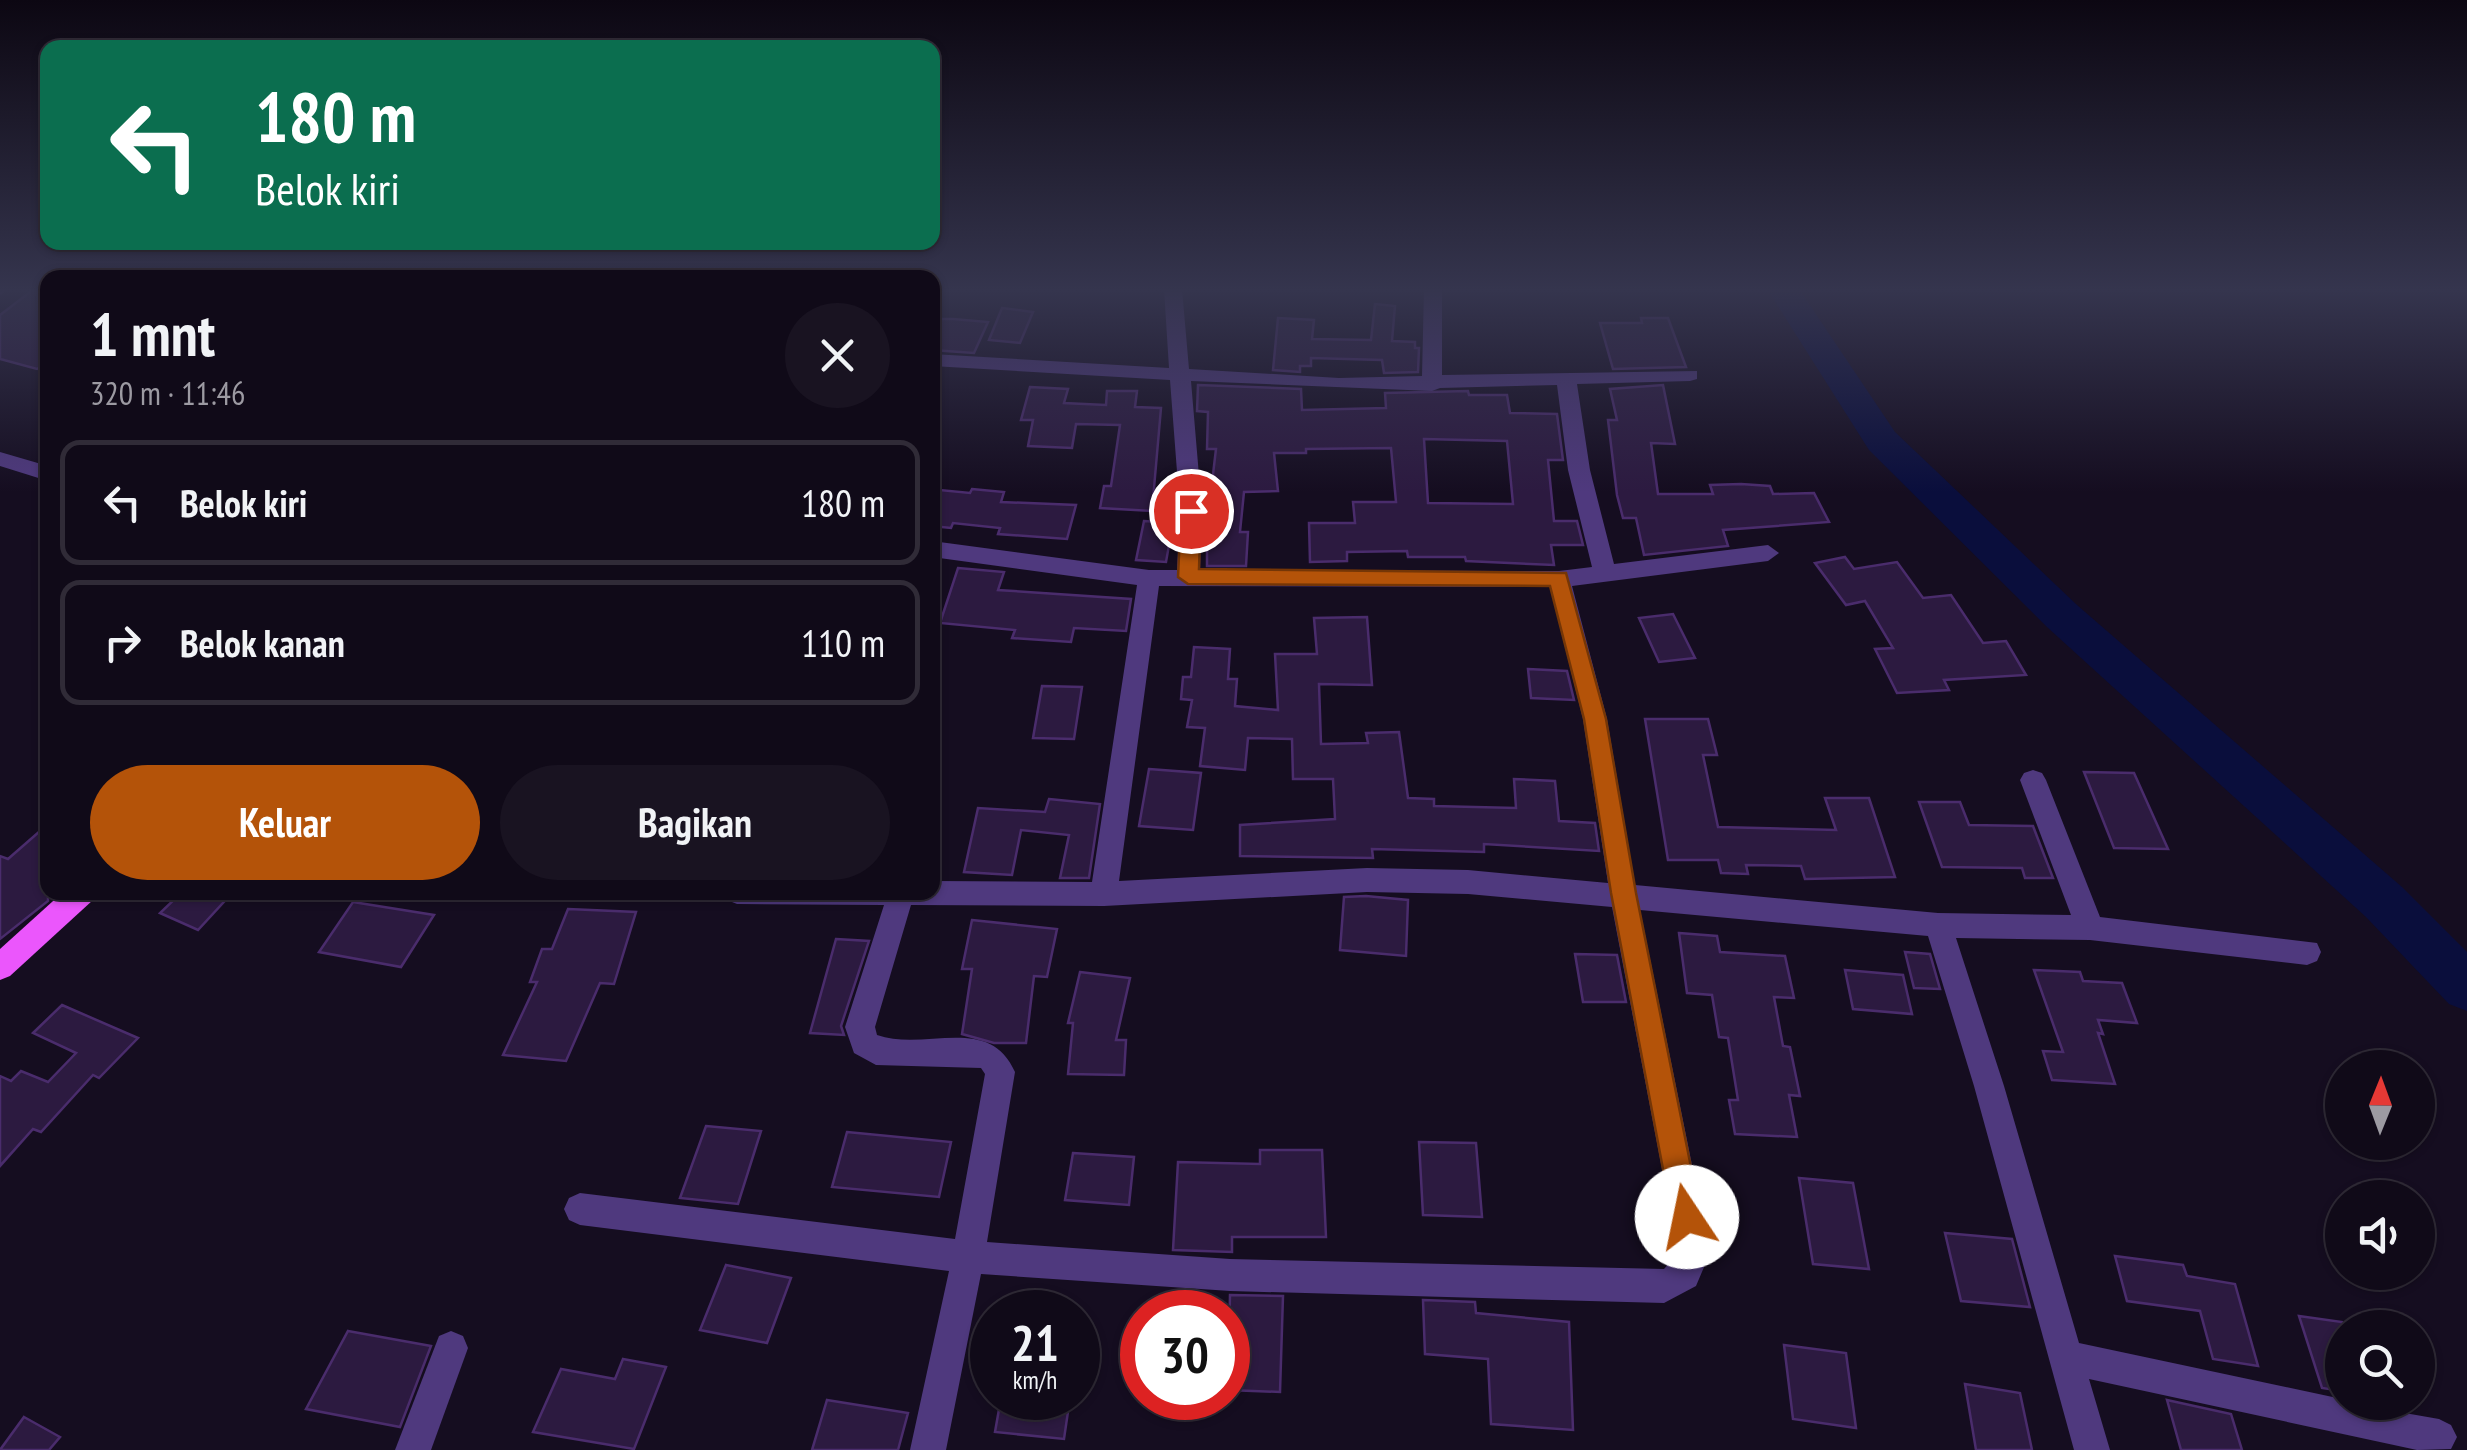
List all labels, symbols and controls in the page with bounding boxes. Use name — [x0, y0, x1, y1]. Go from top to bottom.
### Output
text: 180 m — [255, 71, 416, 161]
icon: left — [90, 80, 220, 210]
text: Belok kiri — [255, 159, 400, 217]
text: 1 mnt — [90, 295, 215, 373]
button: close — [785, 303, 890, 408]
text: 320 m · 11:46 — [90, 372, 245, 414]
pin — [1149, 469, 1234, 554]
icon: left — [95, 475, 150, 530]
text: Belok kiri — [180, 478, 307, 527]
text: 180 m — [801, 478, 885, 527]
icon: arrive — [1164, 484, 1219, 539]
icon: right — [95, 615, 150, 670]
text: Belok kanan — [180, 618, 345, 667]
text: 110 m — [801, 618, 885, 667]
button: Keluar — [90, 765, 480, 880]
button: Bagikan — [500, 765, 890, 880]
north arrow — [2325, 1050, 2435, 1160]
map controls — [2325, 1050, 2435, 1420]
position arrow — [1635, 1165, 1739, 1269]
button: sound — [2325, 1180, 2435, 1290]
speed limit sign: 30 — [1120, 1290, 1250, 1420]
text: 21 — [1011, 1310, 1059, 1375]
button: search — [2325, 1310, 2435, 1420]
text: km/h — [1013, 1364, 1057, 1396]

